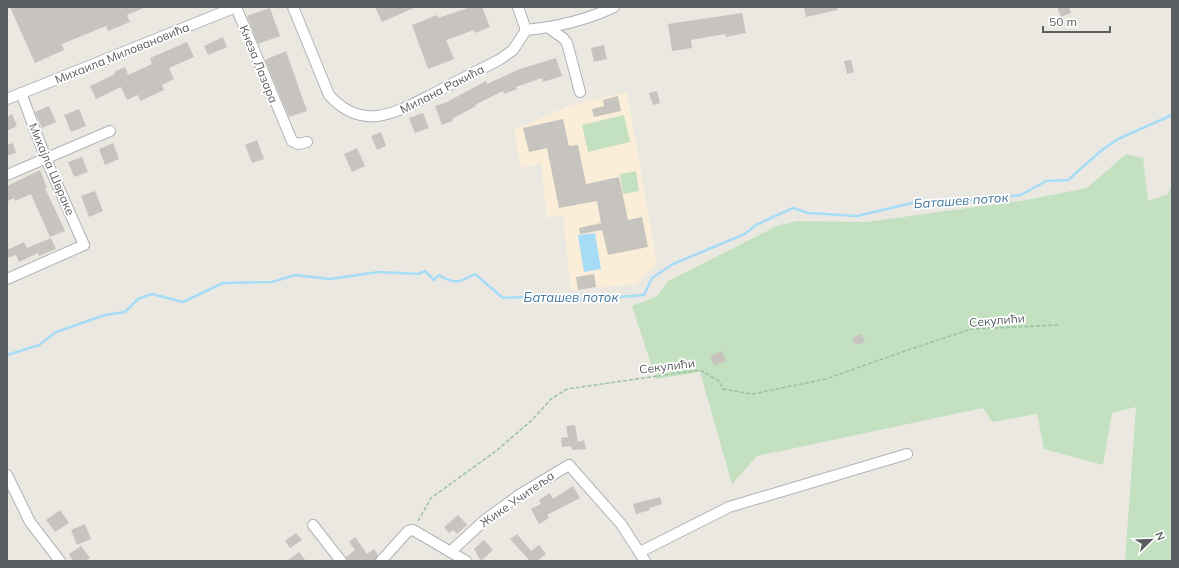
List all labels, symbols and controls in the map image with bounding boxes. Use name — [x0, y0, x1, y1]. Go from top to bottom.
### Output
scale bar — [1043, 8, 1110, 34]
text: 50 m — [1049, 14, 1077, 29]
street label: Михаила Миловановића — [53, 19, 191, 87]
street label: Кнеза Лазара — [237, 23, 281, 105]
street label: Милана Ракића — [397, 61, 487, 117]
street label: Михајла Швраке — [26, 120, 78, 218]
water label: Баташев поток — [913, 189, 1010, 211]
water label: Баташев поток — [524, 289, 619, 305]
street label: Секулићи — [969, 310, 1025, 330]
street label: Секулићи — [638, 355, 696, 377]
street label: Жике Учитеља — [477, 468, 557, 530]
north arrow — [1131, 520, 1171, 560]
text: N — [1152, 530, 1168, 543]

